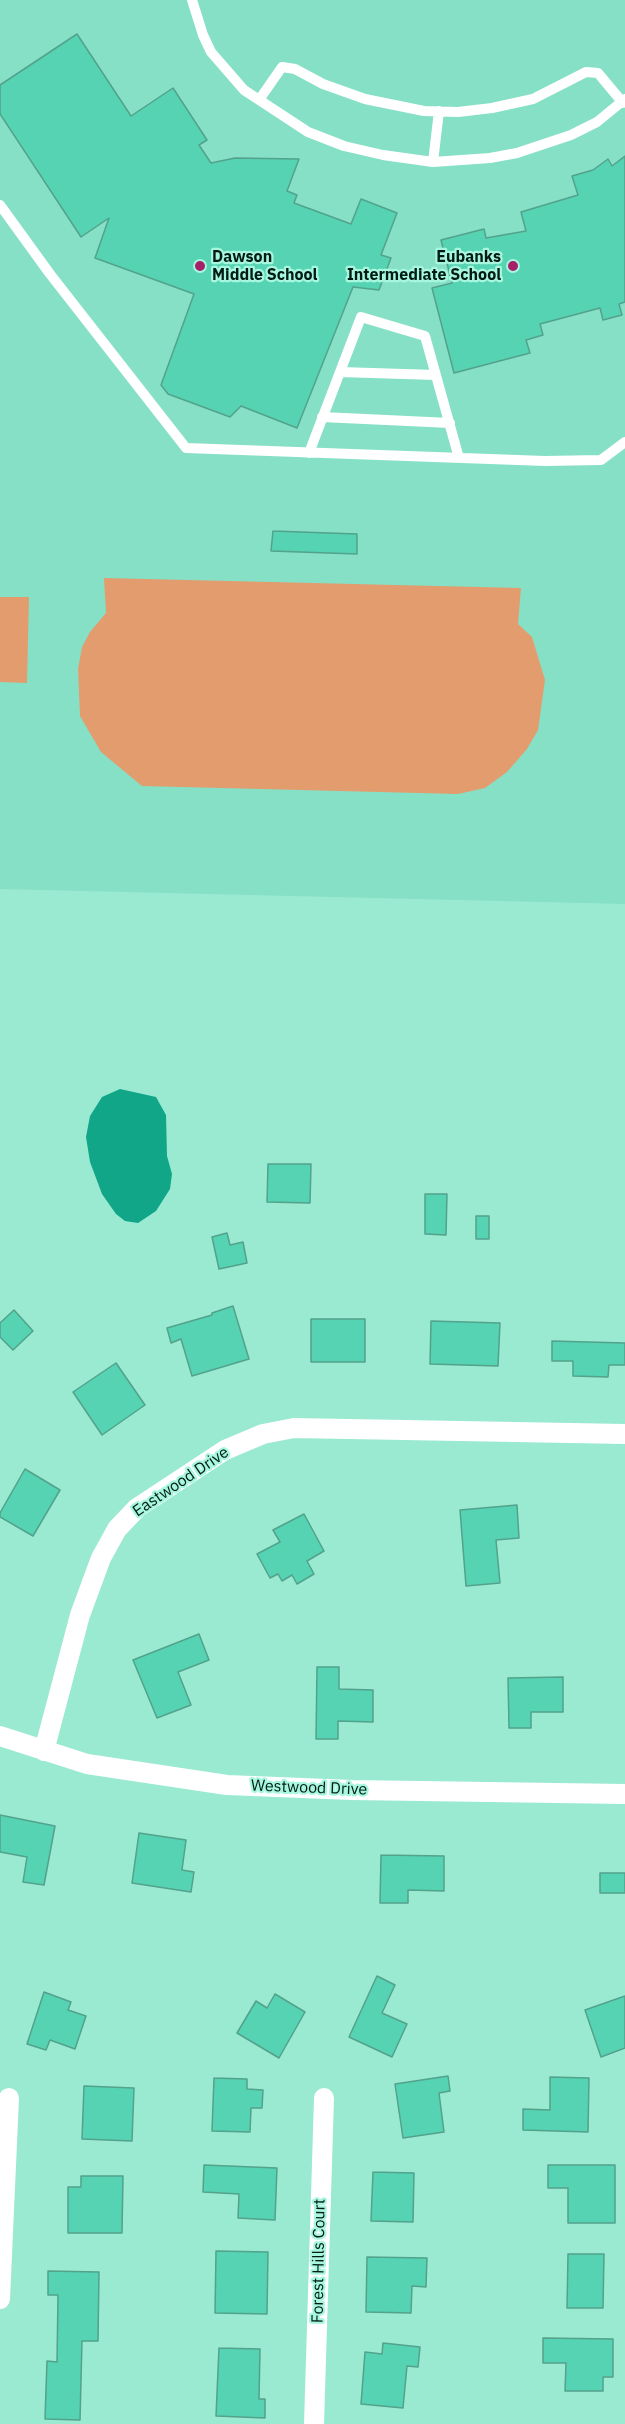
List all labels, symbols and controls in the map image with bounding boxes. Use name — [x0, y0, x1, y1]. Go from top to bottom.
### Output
place label: Dawson Middle School — [212, 247, 317, 285]
place label: Eubanks Intermediate School — [347, 247, 501, 285]
marker: Dawson Middle School — [193, 259, 207, 273]
marker: Eubanks Intermediate School — [506, 259, 520, 273]
street label: Eastwood Drive — [129, 1443, 233, 1521]
street label: Westwood Drive — [250, 1776, 368, 1800]
street label: Forest Hills Court — [308, 2199, 330, 2323]

